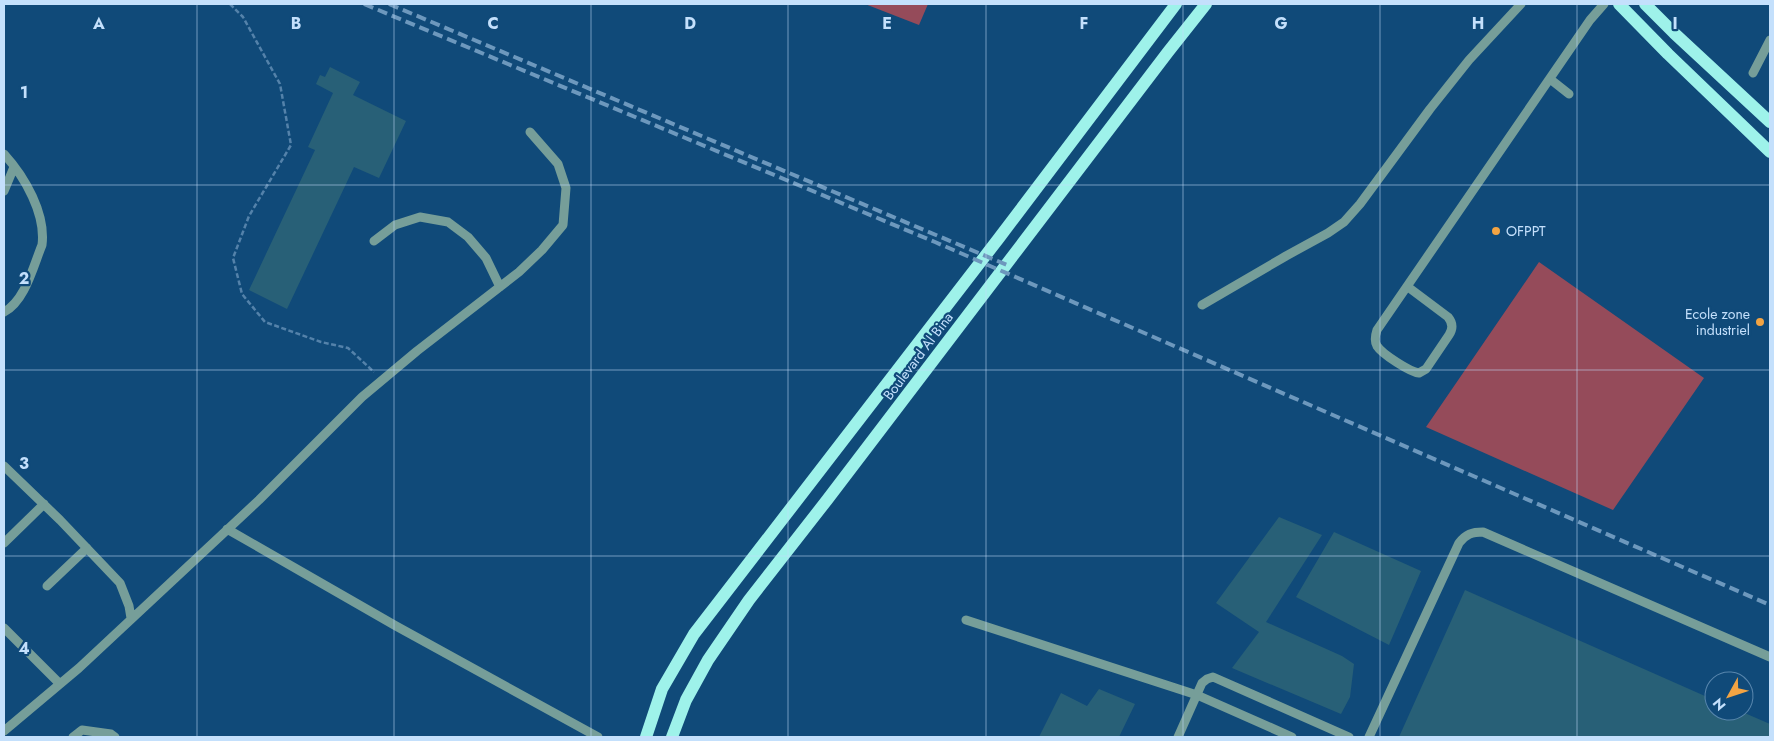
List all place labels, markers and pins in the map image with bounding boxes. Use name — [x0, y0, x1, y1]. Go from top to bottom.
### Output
place label: OFPPT — [1506, 221, 1546, 241]
marker: OFPPT — [1490, 225, 1502, 237]
place label: Ecole zone industriel — [1685, 304, 1750, 340]
marker: Ecole zone industriel — [1754, 316, 1766, 328]

